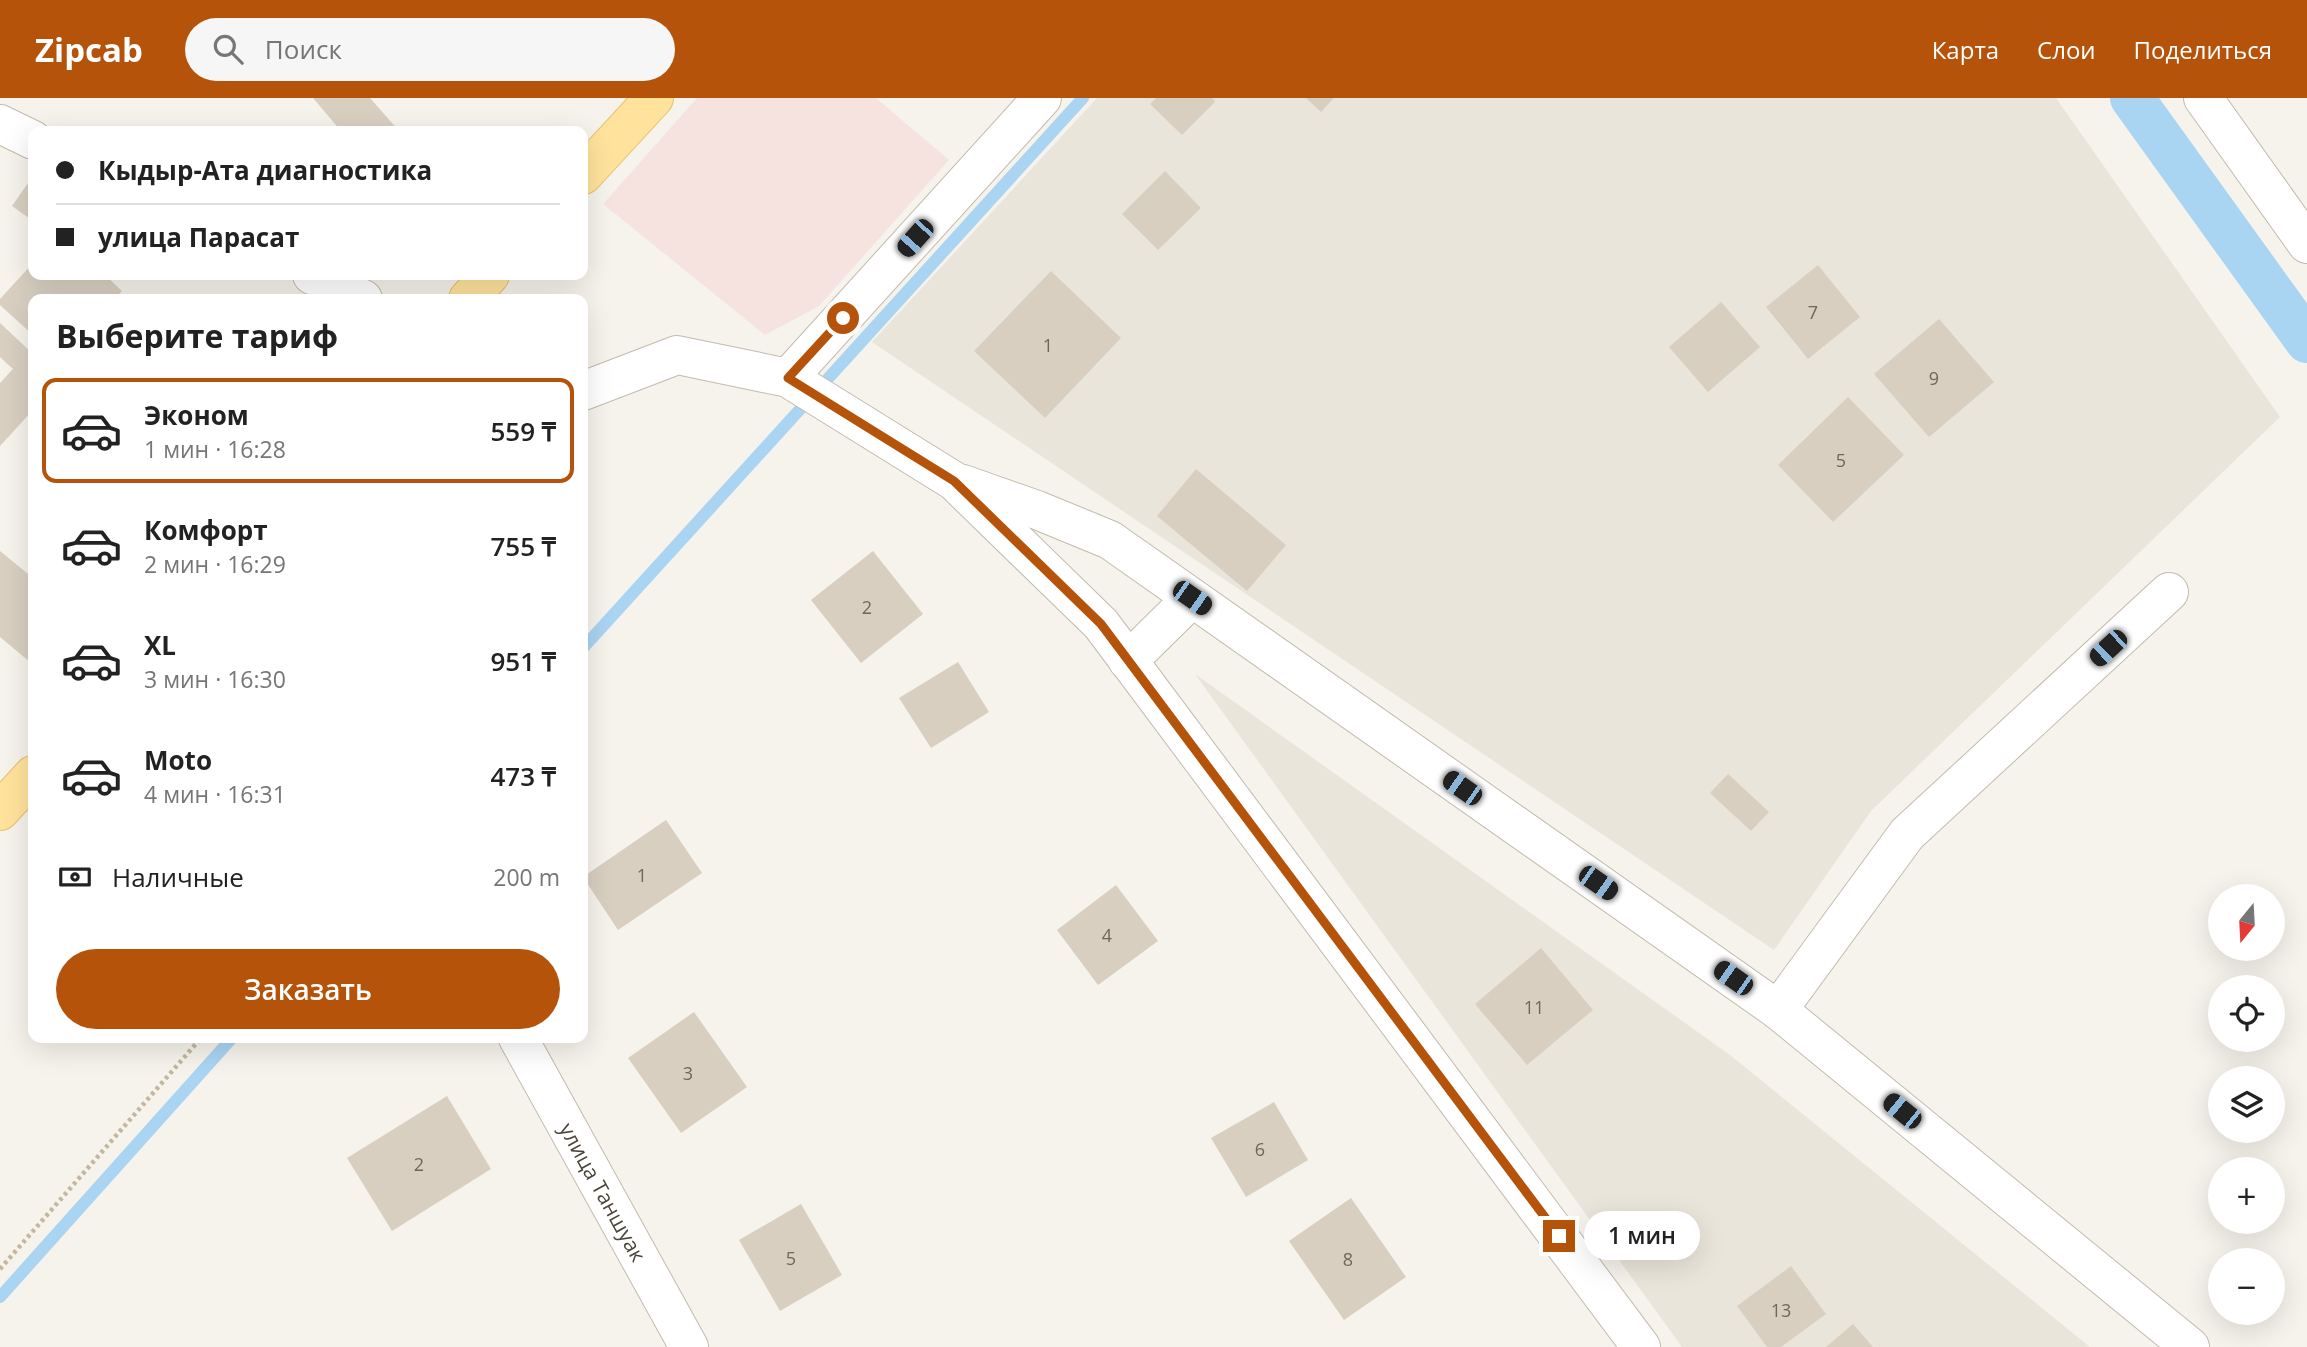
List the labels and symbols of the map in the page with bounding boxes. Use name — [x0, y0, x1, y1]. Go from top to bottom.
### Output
car — [894, 215, 937, 261]
house number: 7 — [1808, 300, 1818, 324]
route start — [827, 302, 859, 334]
house number: 1 — [1043, 333, 1053, 357]
house number: 9 — [1929, 366, 1939, 390]
house number: 5 — [1836, 448, 1846, 472]
car — [1169, 577, 1216, 619]
house number: 2 — [862, 595, 872, 619]
car — [2086, 626, 2131, 670]
car — [1439, 767, 1486, 809]
car — [1575, 862, 1622, 904]
house number: 1 — [637, 863, 647, 887]
north arrow — [2208, 884, 2286, 961]
house number: 4 — [1102, 923, 1112, 947]
car — [1710, 957, 1757, 999]
house number: 11 — [1524, 995, 1544, 1019]
house number: 3 — [683, 1061, 693, 1085]
car — [1880, 1090, 1925, 1132]
street label: улица Таншуак — [553, 1118, 653, 1266]
house number: 6 — [1255, 1137, 1265, 1161]
house number: 2 — [414, 1152, 424, 1176]
callout: 1 мин — [1584, 1212, 1699, 1260]
route end — [1543, 1220, 1575, 1252]
house number: 5 — [786, 1246, 796, 1270]
house number: 8 — [1343, 1247, 1353, 1271]
house number: 13 — [1771, 1298, 1791, 1322]

